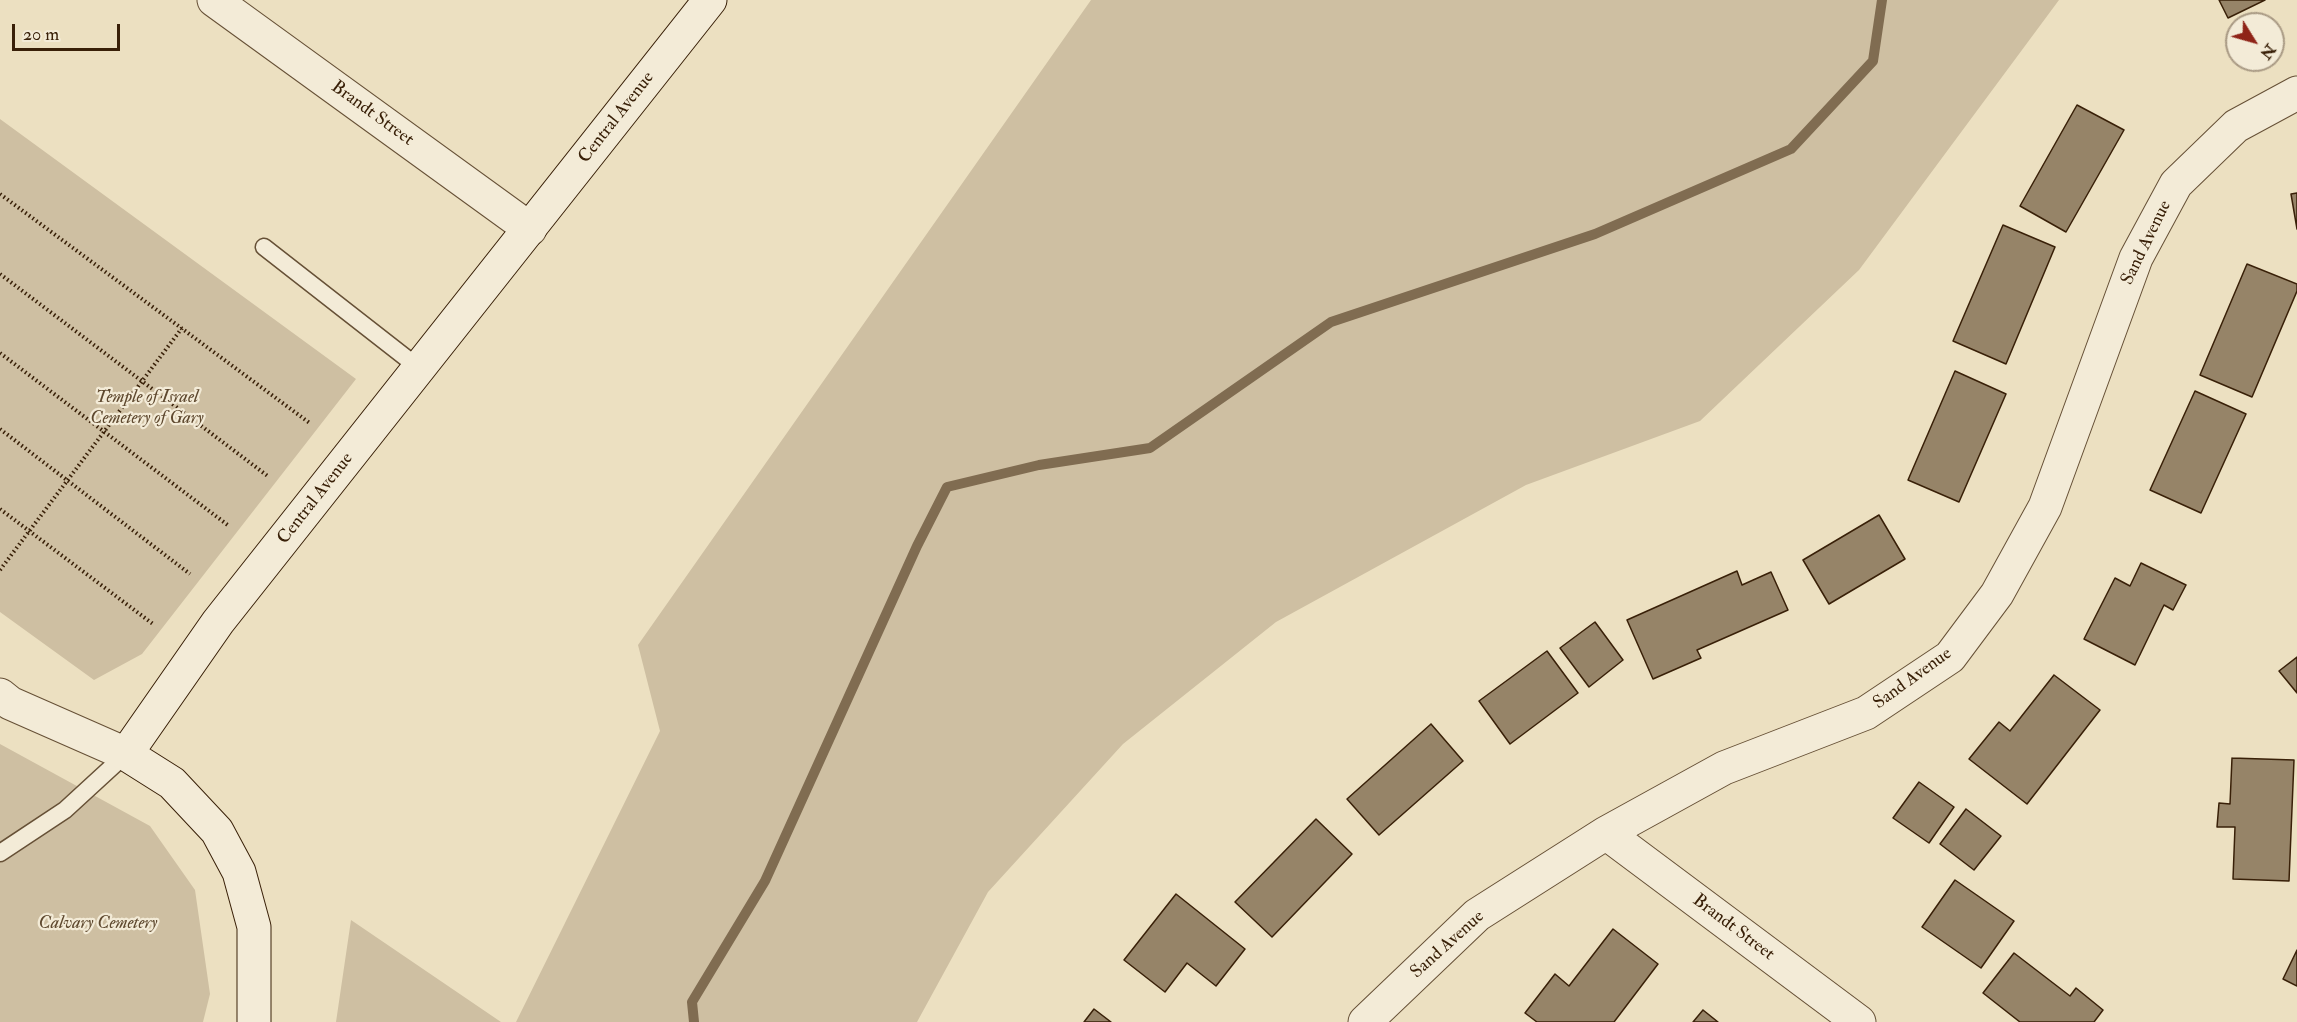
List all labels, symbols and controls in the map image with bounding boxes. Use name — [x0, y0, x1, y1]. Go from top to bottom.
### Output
scale bar — [15, 12, 123, 50]
north arrow — [2225, 12, 2285, 72]
text: 20 m — [23, 23, 59, 46]
text: N — [2255, 40, 2280, 63]
street label: Central Avenue — [575, 68, 659, 168]
street label: Brandt Street — [326, 77, 418, 151]
street label: Sand Avenue — [2117, 197, 2177, 289]
park label: Temple of Israel Cemetery of Gary — [90, 387, 204, 430]
street label: Central Avenue — [274, 449, 358, 549]
street label: Sand Avenue — [1870, 643, 1956, 715]
street label: Brandt Street — [1688, 890, 1778, 966]
street label: Sand Avenue — [1407, 906, 1489, 984]
park label: Calvary Cemetery — [39, 913, 157, 935]

